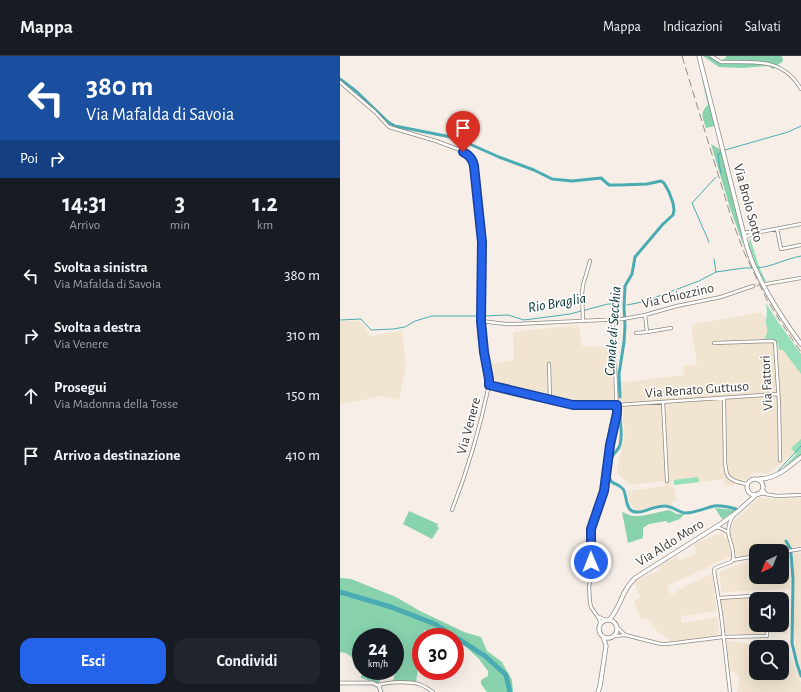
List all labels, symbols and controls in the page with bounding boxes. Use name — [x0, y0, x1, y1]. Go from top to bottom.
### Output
text: Mappa — [20, 18, 73, 37]
text: Mappa — [603, 20, 641, 34]
text: Indicazioni — [663, 20, 723, 34]
text: Salvati — [745, 20, 781, 34]
icon: left — [20, 72, 72, 124]
text: 380 m — [86, 73, 153, 101]
text: Via Mafalda di Savoia — [86, 106, 234, 124]
pin — [446, 111, 480, 152]
icon: arrive — [452, 117, 474, 139]
icon: right — [46, 148, 68, 170]
text: Poi — [20, 151, 38, 166]
street label: Via Brolo Sotto — [731, 162, 765, 244]
text: 14:31 — [62, 192, 107, 216]
text: 3 — [175, 192, 185, 216]
text: 1.2 — [252, 192, 278, 216]
text: Arrivo — [70, 219, 100, 232]
text: min — [170, 219, 190, 232]
text: km — [257, 219, 273, 232]
text: Svolta a sinistra — [54, 260, 148, 275]
icon: left — [20, 265, 42, 287]
text: 380 m — [284, 268, 320, 283]
text: Via Mafalda di Savoia — [54, 278, 161, 291]
street label: Via Chiozzino — [641, 281, 716, 311]
water label: Canale di Secchia — [602, 286, 624, 376]
water label: Rio Braglia — [527, 291, 587, 315]
text: Svolta a destra — [54, 320, 141, 335]
icon: right — [20, 325, 42, 347]
text: 310 m — [286, 328, 320, 343]
text: Via Venere — [54, 338, 108, 351]
street label: Via Fattori — [759, 355, 775, 411]
street label: Via Renato Guttuso — [644, 379, 750, 401]
text: Prosegui — [54, 380, 107, 395]
icon: ahead — [20, 385, 42, 407]
text: 150 m — [286, 388, 320, 403]
street label: Via Venere — [455, 396, 483, 456]
text: Via Madonna della Tosse — [54, 398, 178, 411]
icon: arrive — [20, 445, 42, 467]
text: Arrivo a destinazione — [54, 448, 180, 463]
text: 410 m — [285, 448, 320, 463]
street label: Via Aldo Moro — [634, 517, 706, 569]
position arrow — [570, 541, 612, 583]
north arrow — [749, 544, 789, 584]
map controls — [749, 544, 789, 680]
button: sound — [749, 592, 789, 632]
speed limit sign: 30 — [412, 628, 464, 680]
button: Esci — [20, 638, 166, 684]
button: Condividi — [174, 638, 320, 684]
text: 24 — [368, 639, 388, 659]
button: search — [749, 640, 789, 680]
text: km/h — [368, 659, 388, 669]

